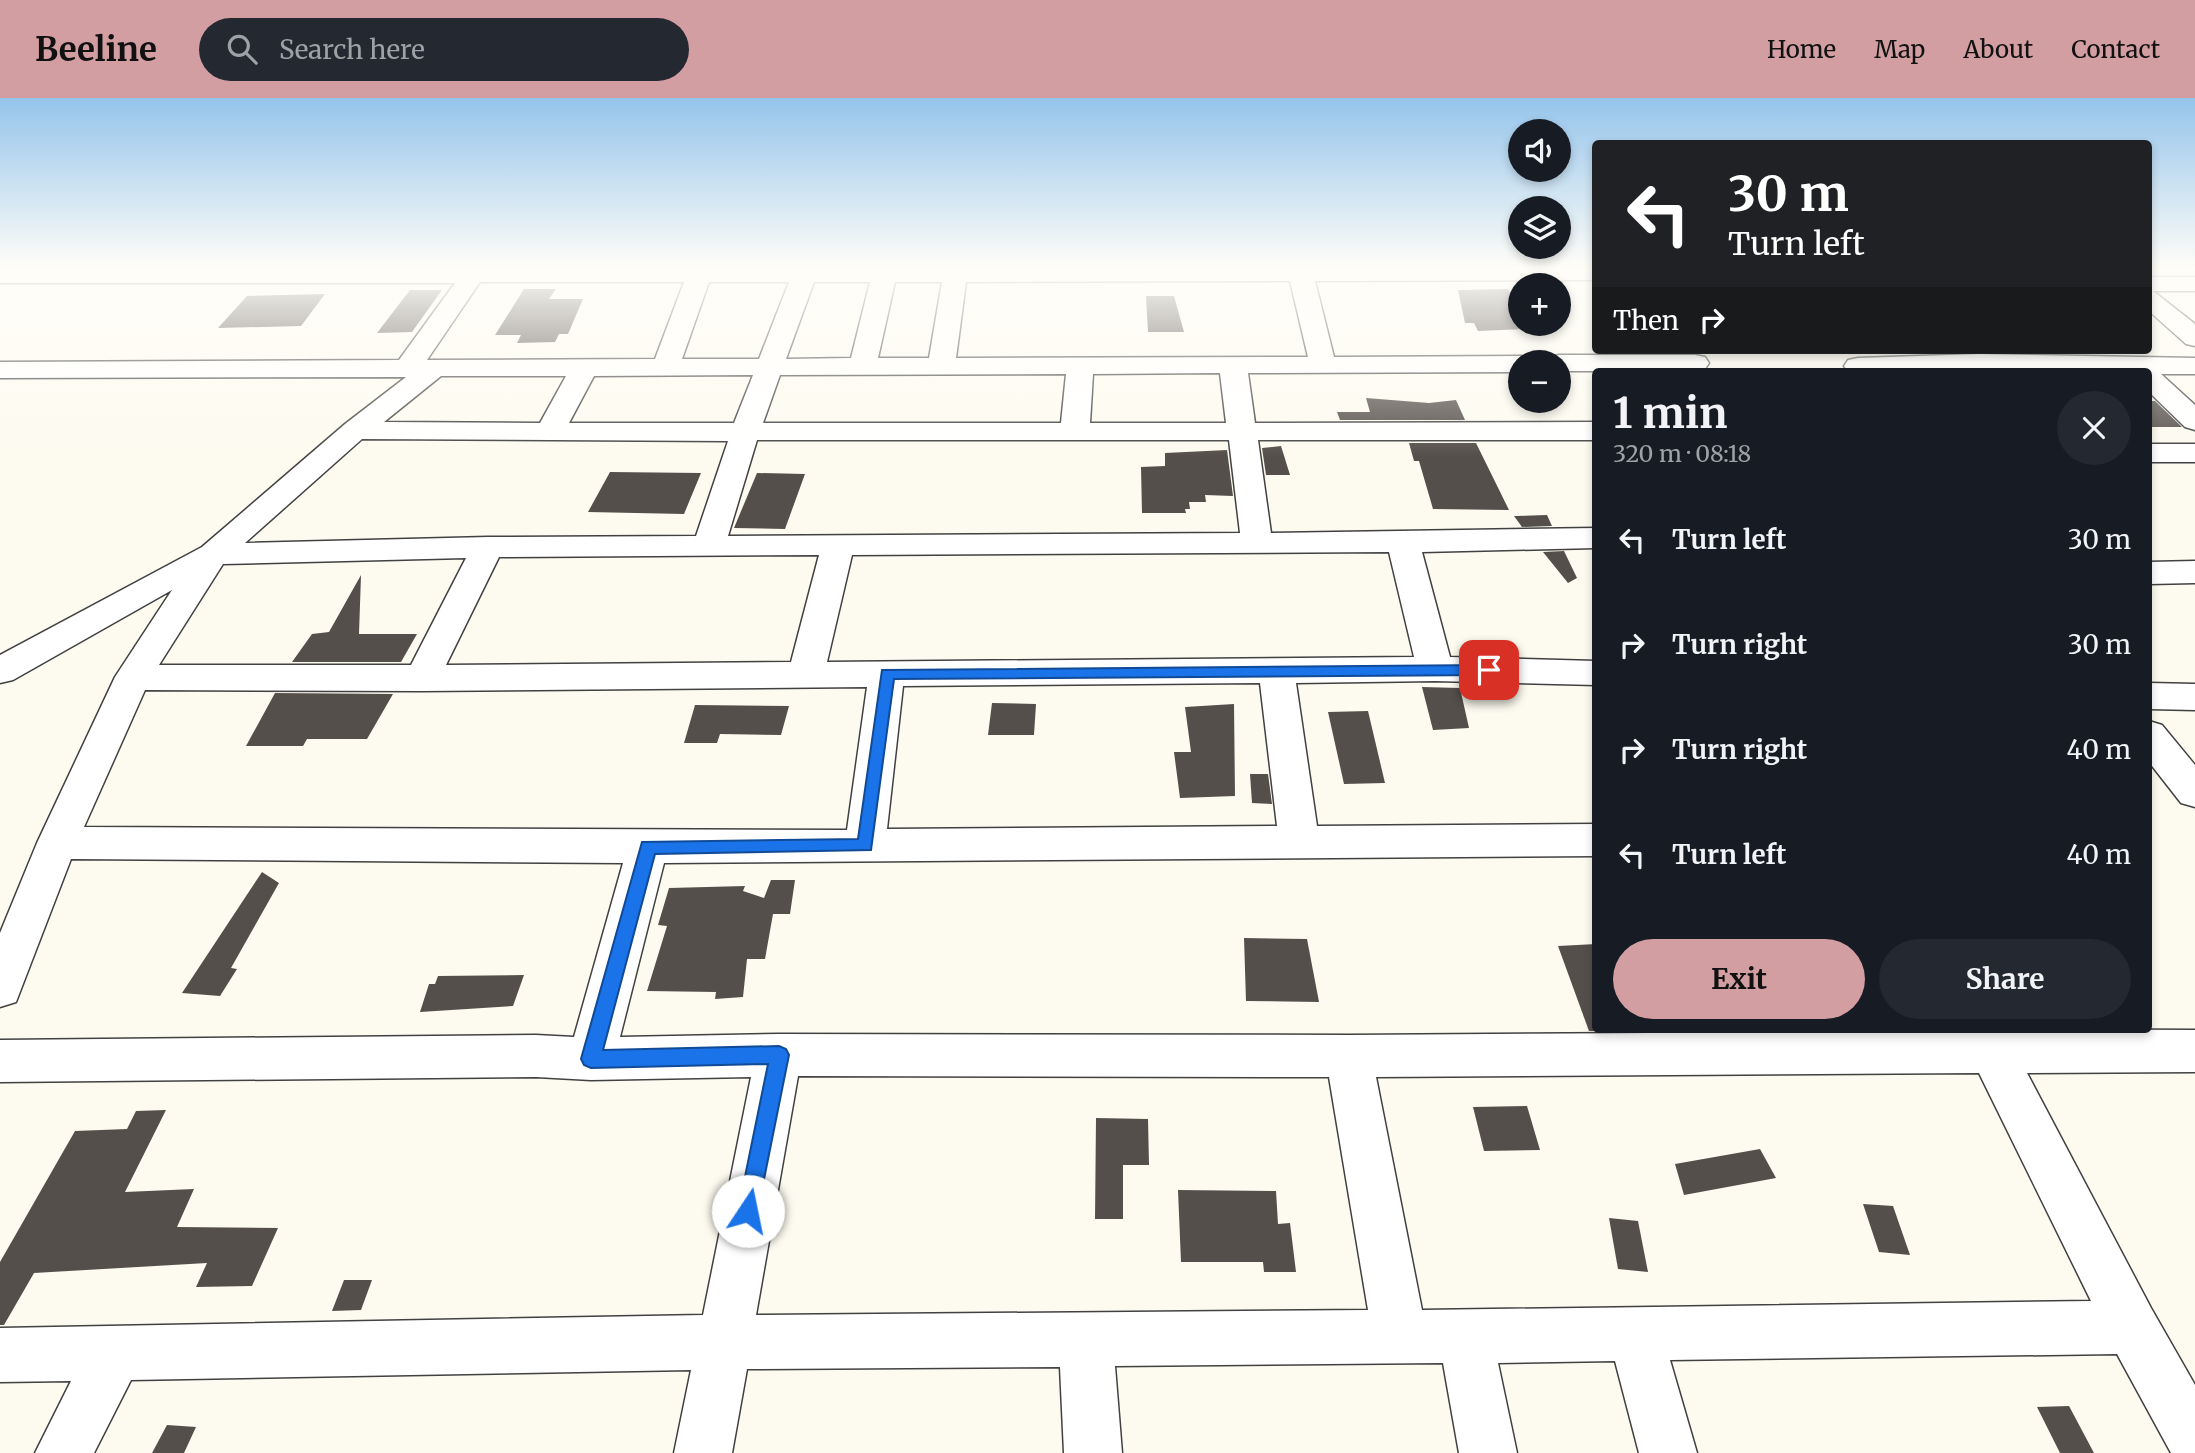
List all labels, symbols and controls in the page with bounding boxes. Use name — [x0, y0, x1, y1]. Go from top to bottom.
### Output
search box — [199, 18, 689, 81]
text: Beeline — [35, 29, 157, 70]
icon: search — [223, 30, 261, 68]
text: Search here — [279, 33, 425, 66]
text: Home — [1767, 34, 1836, 65]
text: Map — [1874, 34, 1925, 65]
text: About — [1963, 34, 2033, 65]
text: Contact — [2071, 34, 2160, 65]
map controls — [1508, 119, 1571, 413]
button: sound — [1508, 119, 1571, 182]
text: 30 m — [1728, 163, 1849, 224]
icon: left — [1613, 168, 1704, 259]
button: layers — [1508, 196, 1571, 259]
text: Turn left — [1728, 224, 1865, 264]
button: + — [1508, 273, 1571, 336]
icon: right — [1693, 301, 1731, 339]
text: Then — [1613, 304, 1679, 337]
button: − — [1508, 350, 1571, 413]
text: 1 min — [1613, 387, 1727, 439]
button: close — [2057, 391, 2131, 465]
text: 320 m · 08:18 — [1613, 439, 1751, 468]
icon: left — [1613, 521, 1651, 559]
text: Turn left — [1672, 523, 1786, 556]
text: 30 m — [2068, 523, 2131, 556]
icon: right — [1613, 626, 1651, 664]
text: Turn right — [1672, 628, 1807, 661]
text: 30 m — [2068, 628, 2131, 661]
pin — [1459, 640, 1519, 700]
icon: arrive — [1470, 651, 1508, 689]
icon: right — [1613, 731, 1651, 769]
text: Turn right — [1672, 733, 1807, 766]
text: 40 m — [2067, 733, 2131, 766]
icon: left — [1613, 836, 1651, 874]
text: Turn left — [1672, 838, 1786, 871]
text: 40 m — [2067, 838, 2131, 871]
button: Exit — [1613, 939, 1865, 1019]
button: Share — [1879, 939, 2131, 1019]
position arrow — [711, 1174, 785, 1248]

